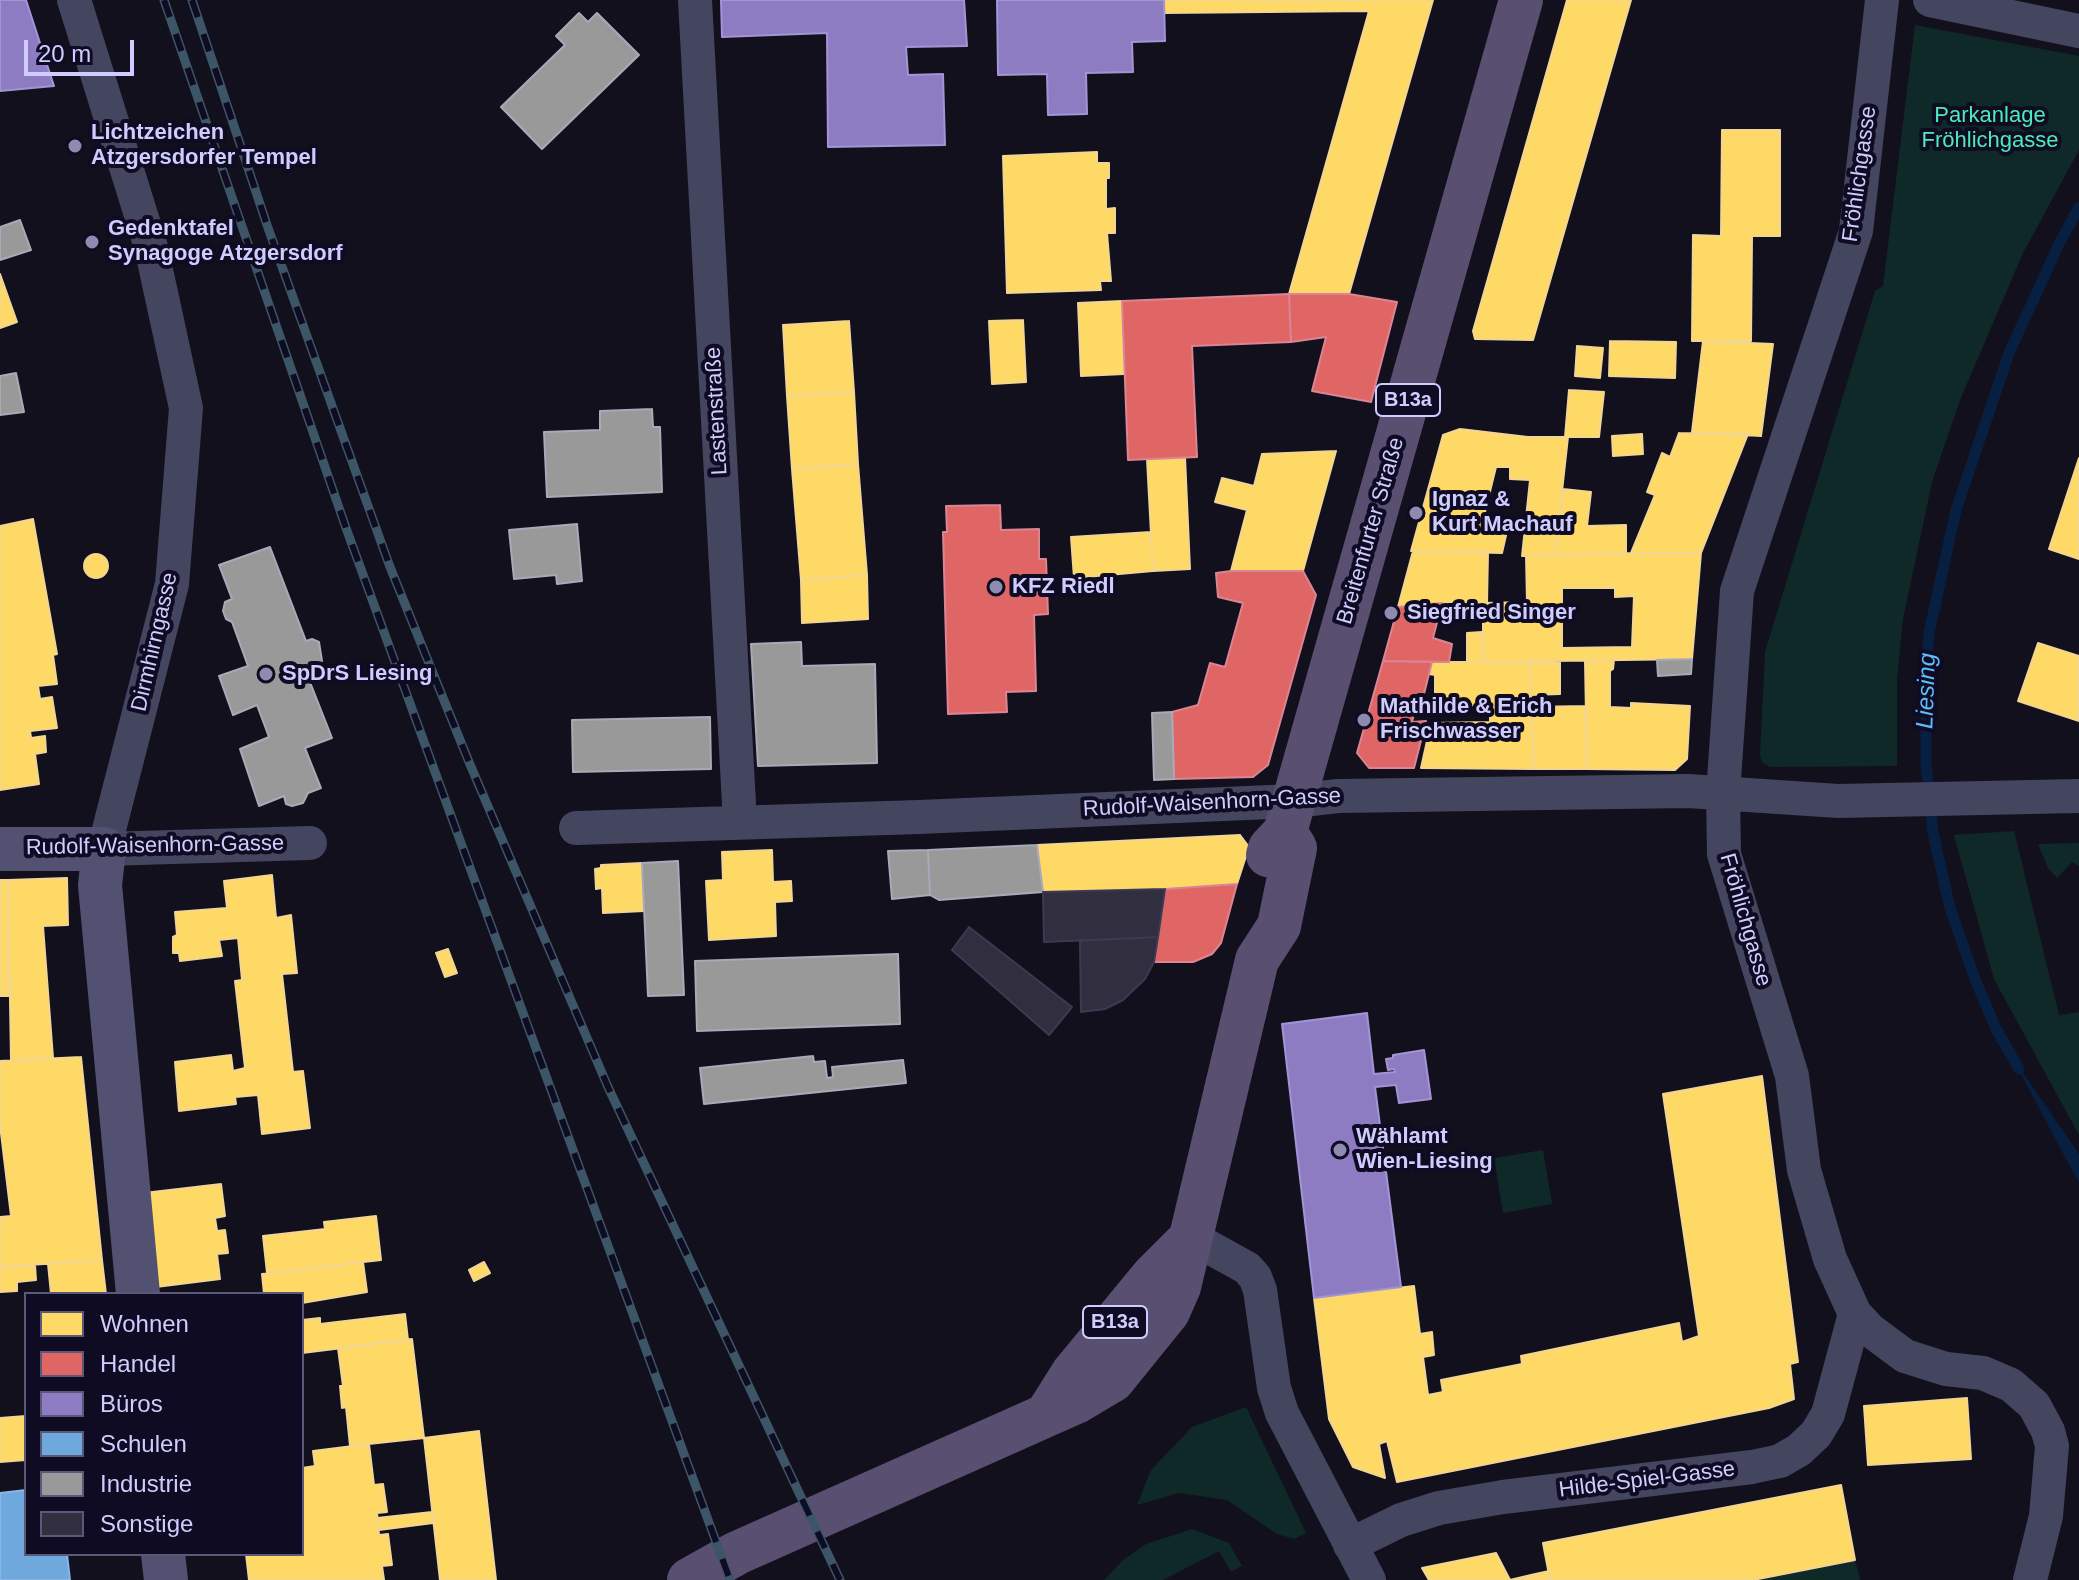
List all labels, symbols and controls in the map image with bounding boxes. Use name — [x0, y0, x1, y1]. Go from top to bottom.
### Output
scale bar — [28, 24, 138, 74]
text: 20 m — [38, 40, 91, 67]
park label: Parkanlage Fröhlichgasse — [1922, 103, 2058, 154]
street label: Fröhlichgasse — [1837, 104, 1883, 244]
place label: Lichtzeichen Atzgersdorfer Tempel — [91, 120, 317, 172]
marker: Lichtzeichen Atzgersdorfer Tempel — [66, 137, 84, 155]
place label: Gedenktafel Synagoge Atzgersdorf — [108, 216, 343, 268]
marker: Gedenktafel Synagoge Atzgersdorf — [83, 233, 101, 251]
street label: Lastenstraße — [700, 346, 734, 476]
road number: B13a — [1376, 384, 1440, 416]
street label: Breitenfurter Straße — [1332, 435, 1410, 627]
place label: Ignaz & Kurt Machauf — [1432, 487, 1573, 538]
marker: Ignaz & Kurt Machauf — [1407, 504, 1425, 522]
street label: Dirmhirngasse — [126, 570, 184, 714]
place label: KFZ Riedl — [1012, 574, 1115, 600]
marker: KFZ Riedl — [987, 578, 1005, 596]
place label: Siegfried Singer — [1407, 600, 1576, 626]
marker: Siegfried Singer — [1382, 604, 1400, 622]
water label: Liesing — [1911, 652, 1943, 730]
place label: SpDrS Liesing — [282, 661, 432, 687]
marker: SpDrS Liesing — [257, 665, 275, 683]
place label: Mathilde & Erich Frischwasser — [1380, 694, 1552, 746]
marker: Mathilde & Erich Frischwasser — [1355, 711, 1373, 729]
street label: Rudolf-Waisenhorn-Gasse — [1082, 783, 1342, 823]
street label: Rudolf-Waisenhorn-Gasse — [26, 831, 284, 861]
street label: Fröhlichgasse — [1713, 851, 1777, 989]
place label: Wählamt Wien-Liesing — [1356, 1124, 1493, 1176]
marker: Wählamt Wien-Liesing — [1331, 1141, 1349, 1159]
legend — [24, 1292, 304, 1556]
road number: B13a — [1083, 1306, 1147, 1338]
text: Wohnen — [100, 1310, 189, 1337]
text: Handel — [100, 1350, 176, 1377]
text: Büros — [100, 1390, 163, 1417]
text: Schulen — [100, 1430, 187, 1457]
street label: Hilde-Spiel-Gasse — [1557, 1456, 1737, 1504]
text: Industrie — [100, 1470, 192, 1497]
text: Sonstige — [100, 1510, 193, 1537]

